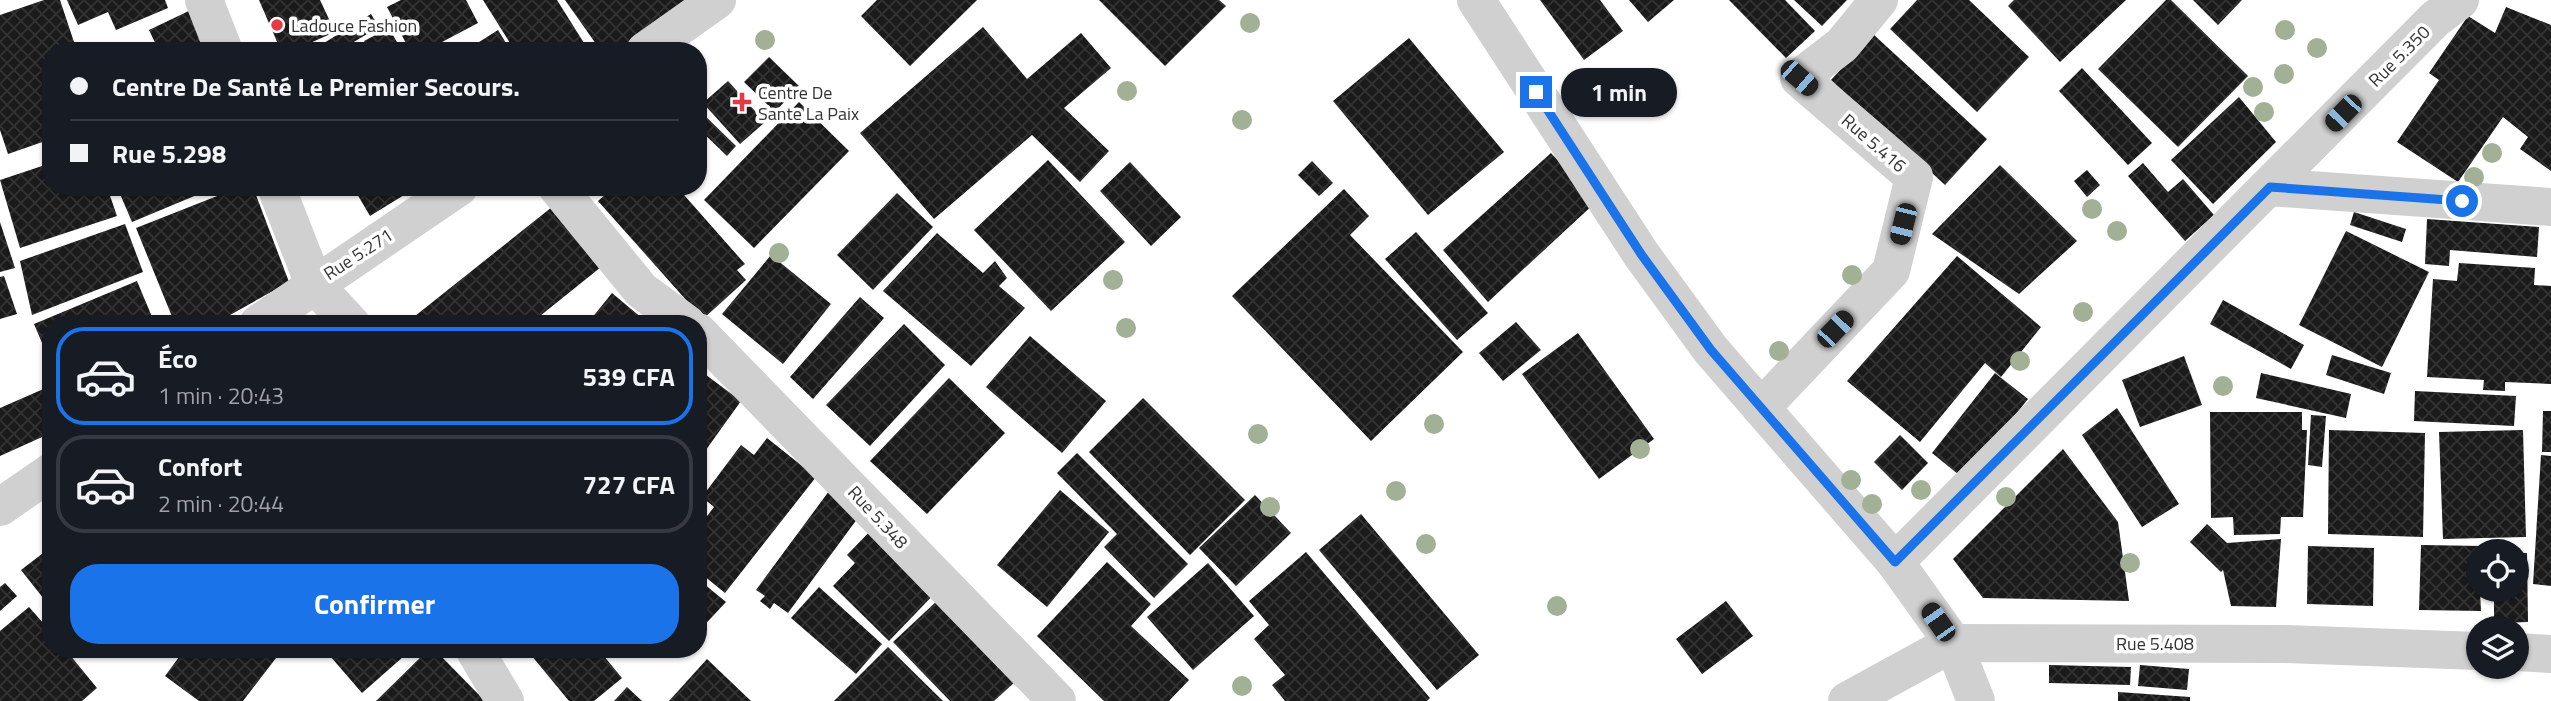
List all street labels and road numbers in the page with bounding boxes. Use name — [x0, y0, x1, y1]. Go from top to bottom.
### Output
street label: Rue 5.350 — [2362, 19, 2436, 93]
street label: Rue 5.416 — [1836, 107, 1912, 179]
street label: Rue 5.271 — [318, 221, 398, 287]
street label: Rue 5.348 — [842, 479, 914, 555]
street label: Rue 5.408 — [2116, 630, 2194, 657]

